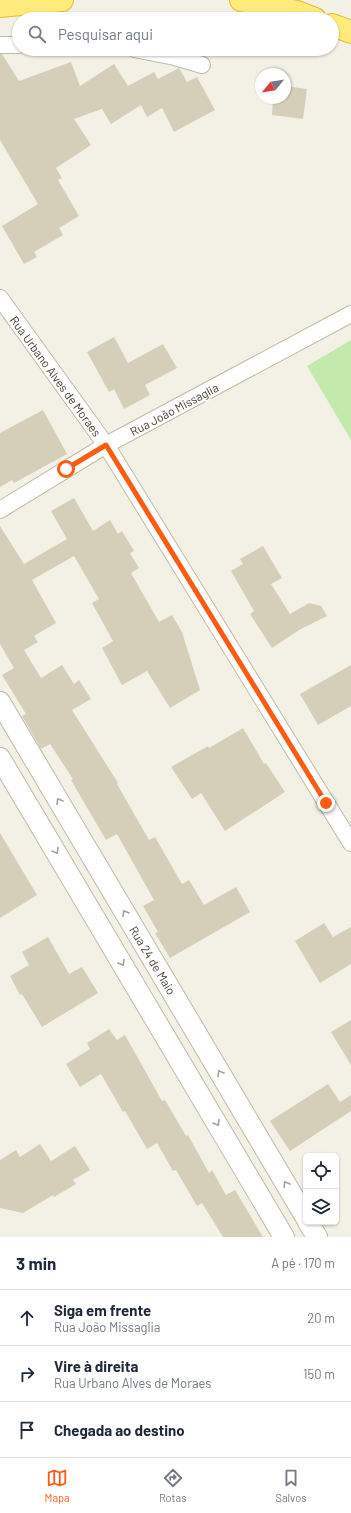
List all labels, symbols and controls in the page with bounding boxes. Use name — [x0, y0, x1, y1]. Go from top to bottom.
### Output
search box — [12, 12, 339, 56]
icon: search — [26, 23, 48, 45]
text: Pesquisar aqui — [58, 25, 153, 43]
north arrow — [255, 68, 291, 104]
street label: Rua Urbano Alves de Moraes — [8, 313, 105, 439]
street label: Rua João Missaglia — [127, 380, 221, 438]
route start — [57, 460, 75, 478]
route end — [317, 794, 335, 812]
one-way arrow — [56, 798, 63, 805]
one-way arrow — [51, 847, 58, 854]
one-way arrow — [122, 910, 130, 917]
street label: Rua 24 de Maio — [127, 923, 179, 997]
one-way arrow — [117, 959, 124, 966]
one-way arrow — [217, 1070, 224, 1077]
one-way arrow — [212, 1119, 219, 1126]
map controls — [303, 1153, 339, 1225]
button: locate — [303, 1153, 339, 1189]
one-way arrow — [284, 1181, 291, 1188]
button: layers — [303, 1189, 339, 1225]
text: 3 min — [16, 1253, 56, 1273]
text: A pé · 170 m — [271, 1255, 335, 1271]
text: Siga em frente — [54, 1301, 151, 1319]
icon: ahead — [16, 1307, 38, 1329]
text: 20 m — [307, 1310, 335, 1326]
text: Rua João Missaglia — [54, 1319, 160, 1335]
text: Vire à direita — [54, 1357, 138, 1375]
icon: right — [16, 1363, 38, 1385]
text: 150 m — [303, 1366, 335, 1382]
text: Rua Urbano Alves de Moraes — [54, 1375, 212, 1391]
icon: arrive — [16, 1419, 38, 1441]
text: Chegada ao destino — [54, 1421, 185, 1439]
tab: Mapa — [45, 1467, 70, 1504]
tab: Rotas — [159, 1467, 186, 1504]
tab: Salvos — [276, 1467, 306, 1504]

